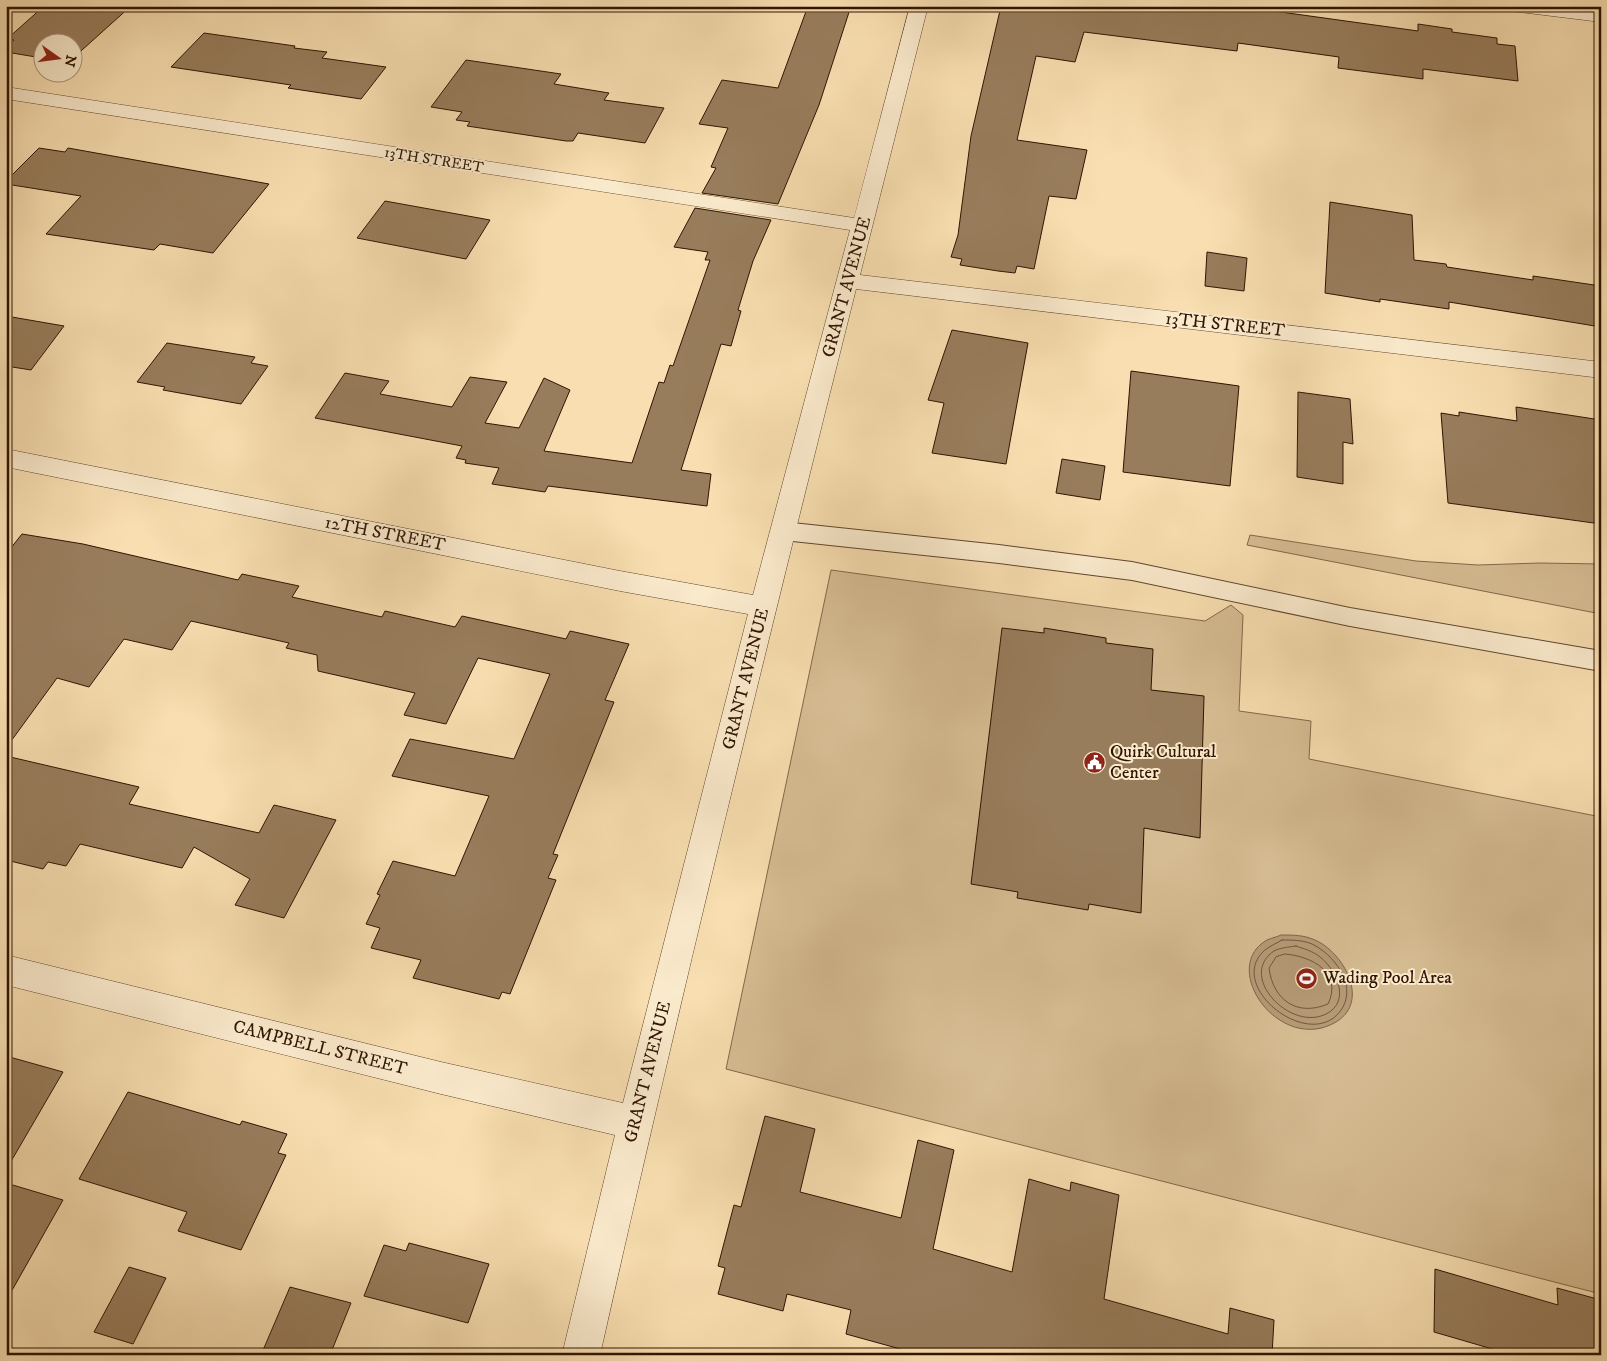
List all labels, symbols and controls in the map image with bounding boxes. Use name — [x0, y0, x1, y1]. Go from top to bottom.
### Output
north arrow — [32, 32, 82, 82]
text: N — [59, 53, 80, 69]
street label: 13TH STREET — [383, 143, 486, 177]
street label: GRANT AVENUE — [818, 214, 876, 360]
street label: 13TH STREET — [1164, 308, 1286, 342]
street label: 12TH STREET — [323, 512, 447, 557]
street label: GRANT AVENUE — [718, 606, 774, 752]
place label: Quirk Cultural Center — [1110, 741, 1217, 784]
public building icon: Quirk Cultural Center — [1082, 750, 1106, 774]
sports icon: Wading Pool Area — [1295, 966, 1319, 990]
place label: Wading Pool Area — [1322, 967, 1452, 989]
street label: GRANT AVENUE — [620, 999, 676, 1145]
street label: CAMPBELL STREET — [231, 1016, 410, 1080]

